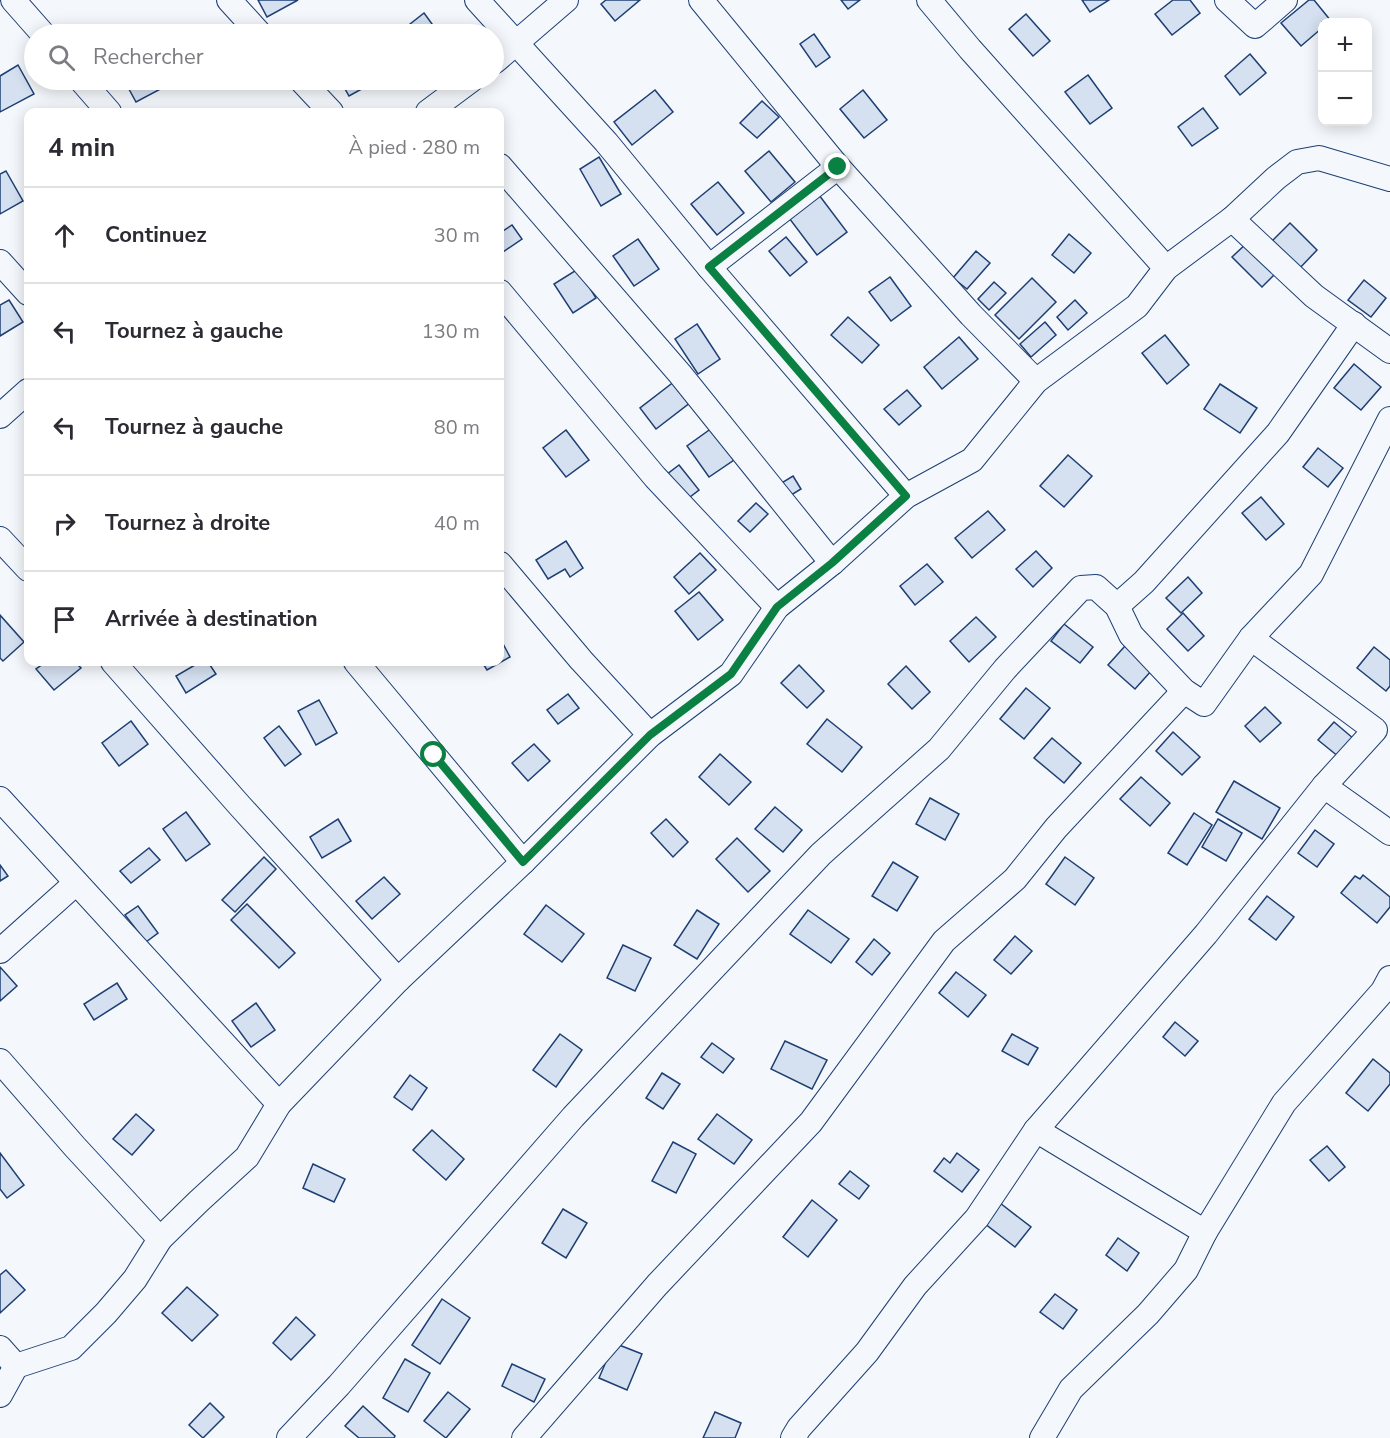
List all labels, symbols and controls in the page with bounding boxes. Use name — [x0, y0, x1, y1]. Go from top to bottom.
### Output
map controls — [1318, 18, 1372, 126]
button: + — [1318, 18, 1372, 72]
search box — [24, 24, 504, 90]
icon: search — [45, 41, 78, 74]
text: Rechercher — [93, 42, 204, 72]
button: − — [1318, 72, 1372, 126]
text: 4 min — [48, 130, 115, 165]
text: À pied · 280 m — [349, 134, 480, 161]
route end — [824, 153, 850, 179]
icon: ahead — [48, 219, 81, 252]
text: Continuez — [105, 220, 207, 250]
text: 30 m — [434, 222, 480, 249]
icon: left — [48, 315, 81, 348]
text: Tournez à gauche — [105, 316, 283, 346]
text: 130 m — [422, 318, 480, 345]
icon: left — [48, 411, 81, 444]
text: Tournez à gauche — [105, 412, 283, 442]
text: 80 m — [434, 414, 480, 441]
icon: right — [48, 507, 81, 540]
text: Tournez à droite — [105, 508, 270, 538]
text: 40 m — [434, 510, 480, 537]
icon: arrive — [48, 603, 81, 636]
text: Arrivée à destination — [105, 604, 318, 634]
route start — [420, 741, 446, 767]

